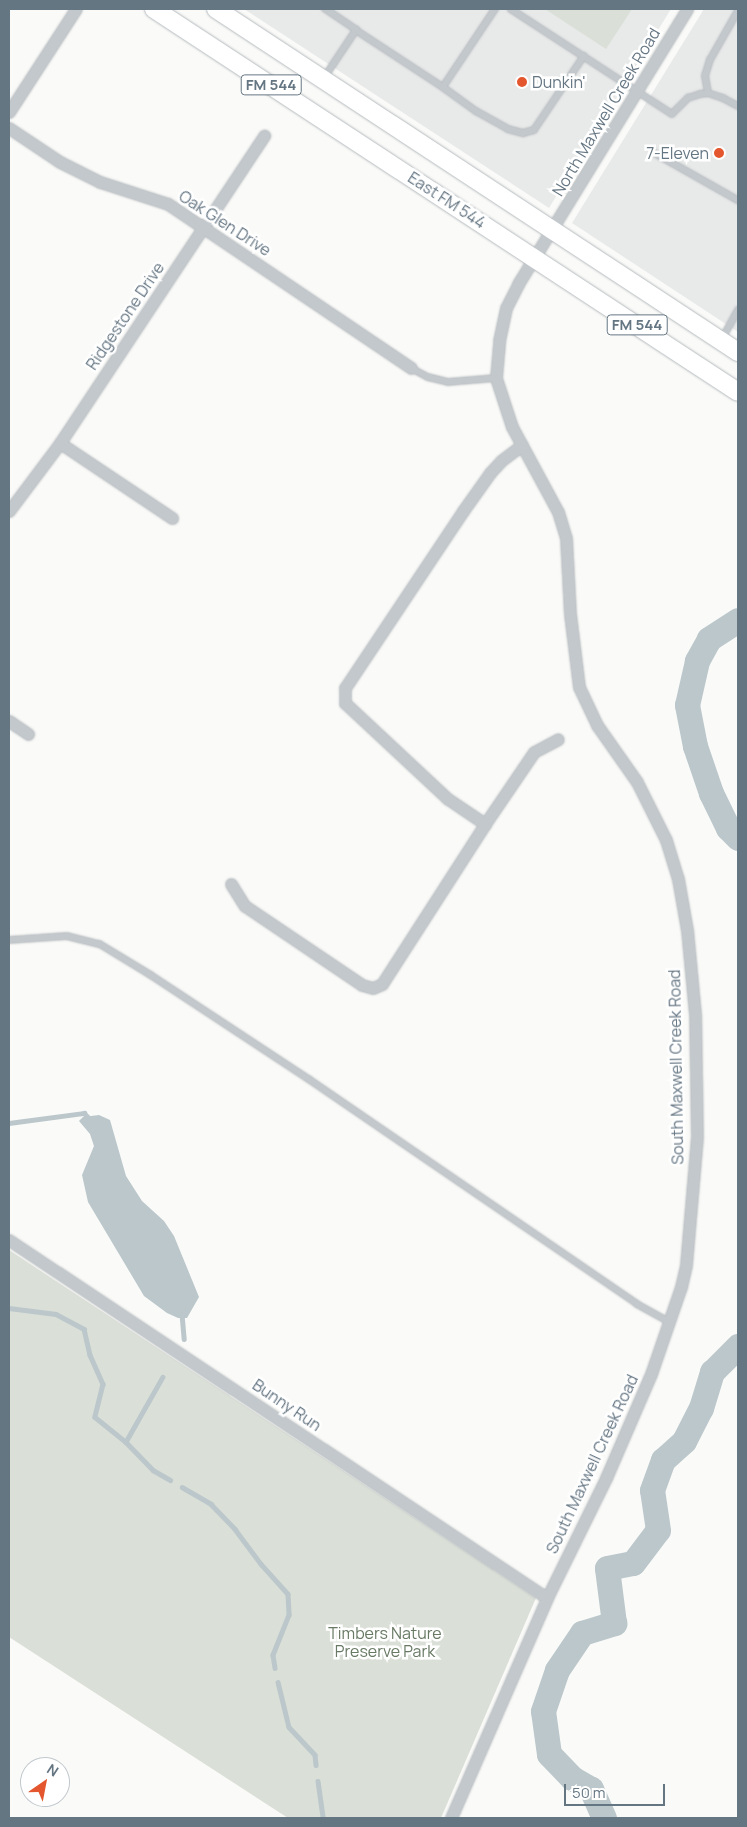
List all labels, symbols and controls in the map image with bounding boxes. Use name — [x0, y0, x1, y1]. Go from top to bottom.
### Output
street label: North Maxwell Creek Road — [548, 24, 664, 200]
road number: FM 544 — [240, 72, 302, 98]
place label: Dunkin' — [532, 72, 586, 92]
marker: Dunkin' — [516, 76, 528, 88]
place label: 7-Eleven — [646, 143, 709, 163]
marker: 7-Eleven — [713, 147, 725, 159]
street label: East FM 544 — [404, 168, 490, 232]
street label: Oak Glen Drive — [175, 186, 275, 260]
street label: Ridgestone Drive — [82, 259, 168, 373]
road number: FM 544 — [606, 312, 668, 338]
street label: South Maxwell Creek Road — [665, 969, 687, 1165]
street label: South Maxwell Creek Road — [542, 1371, 642, 1557]
street label: Bunny Run — [249, 1375, 325, 1435]
park label: Timbers Nature Preserve Park — [328, 1623, 442, 1661]
north arrow — [20, 1757, 70, 1807]
text: N — [44, 1759, 62, 1781]
scale bar — [567, 1774, 668, 1806]
text: 50 m — [572, 1782, 606, 1803]

